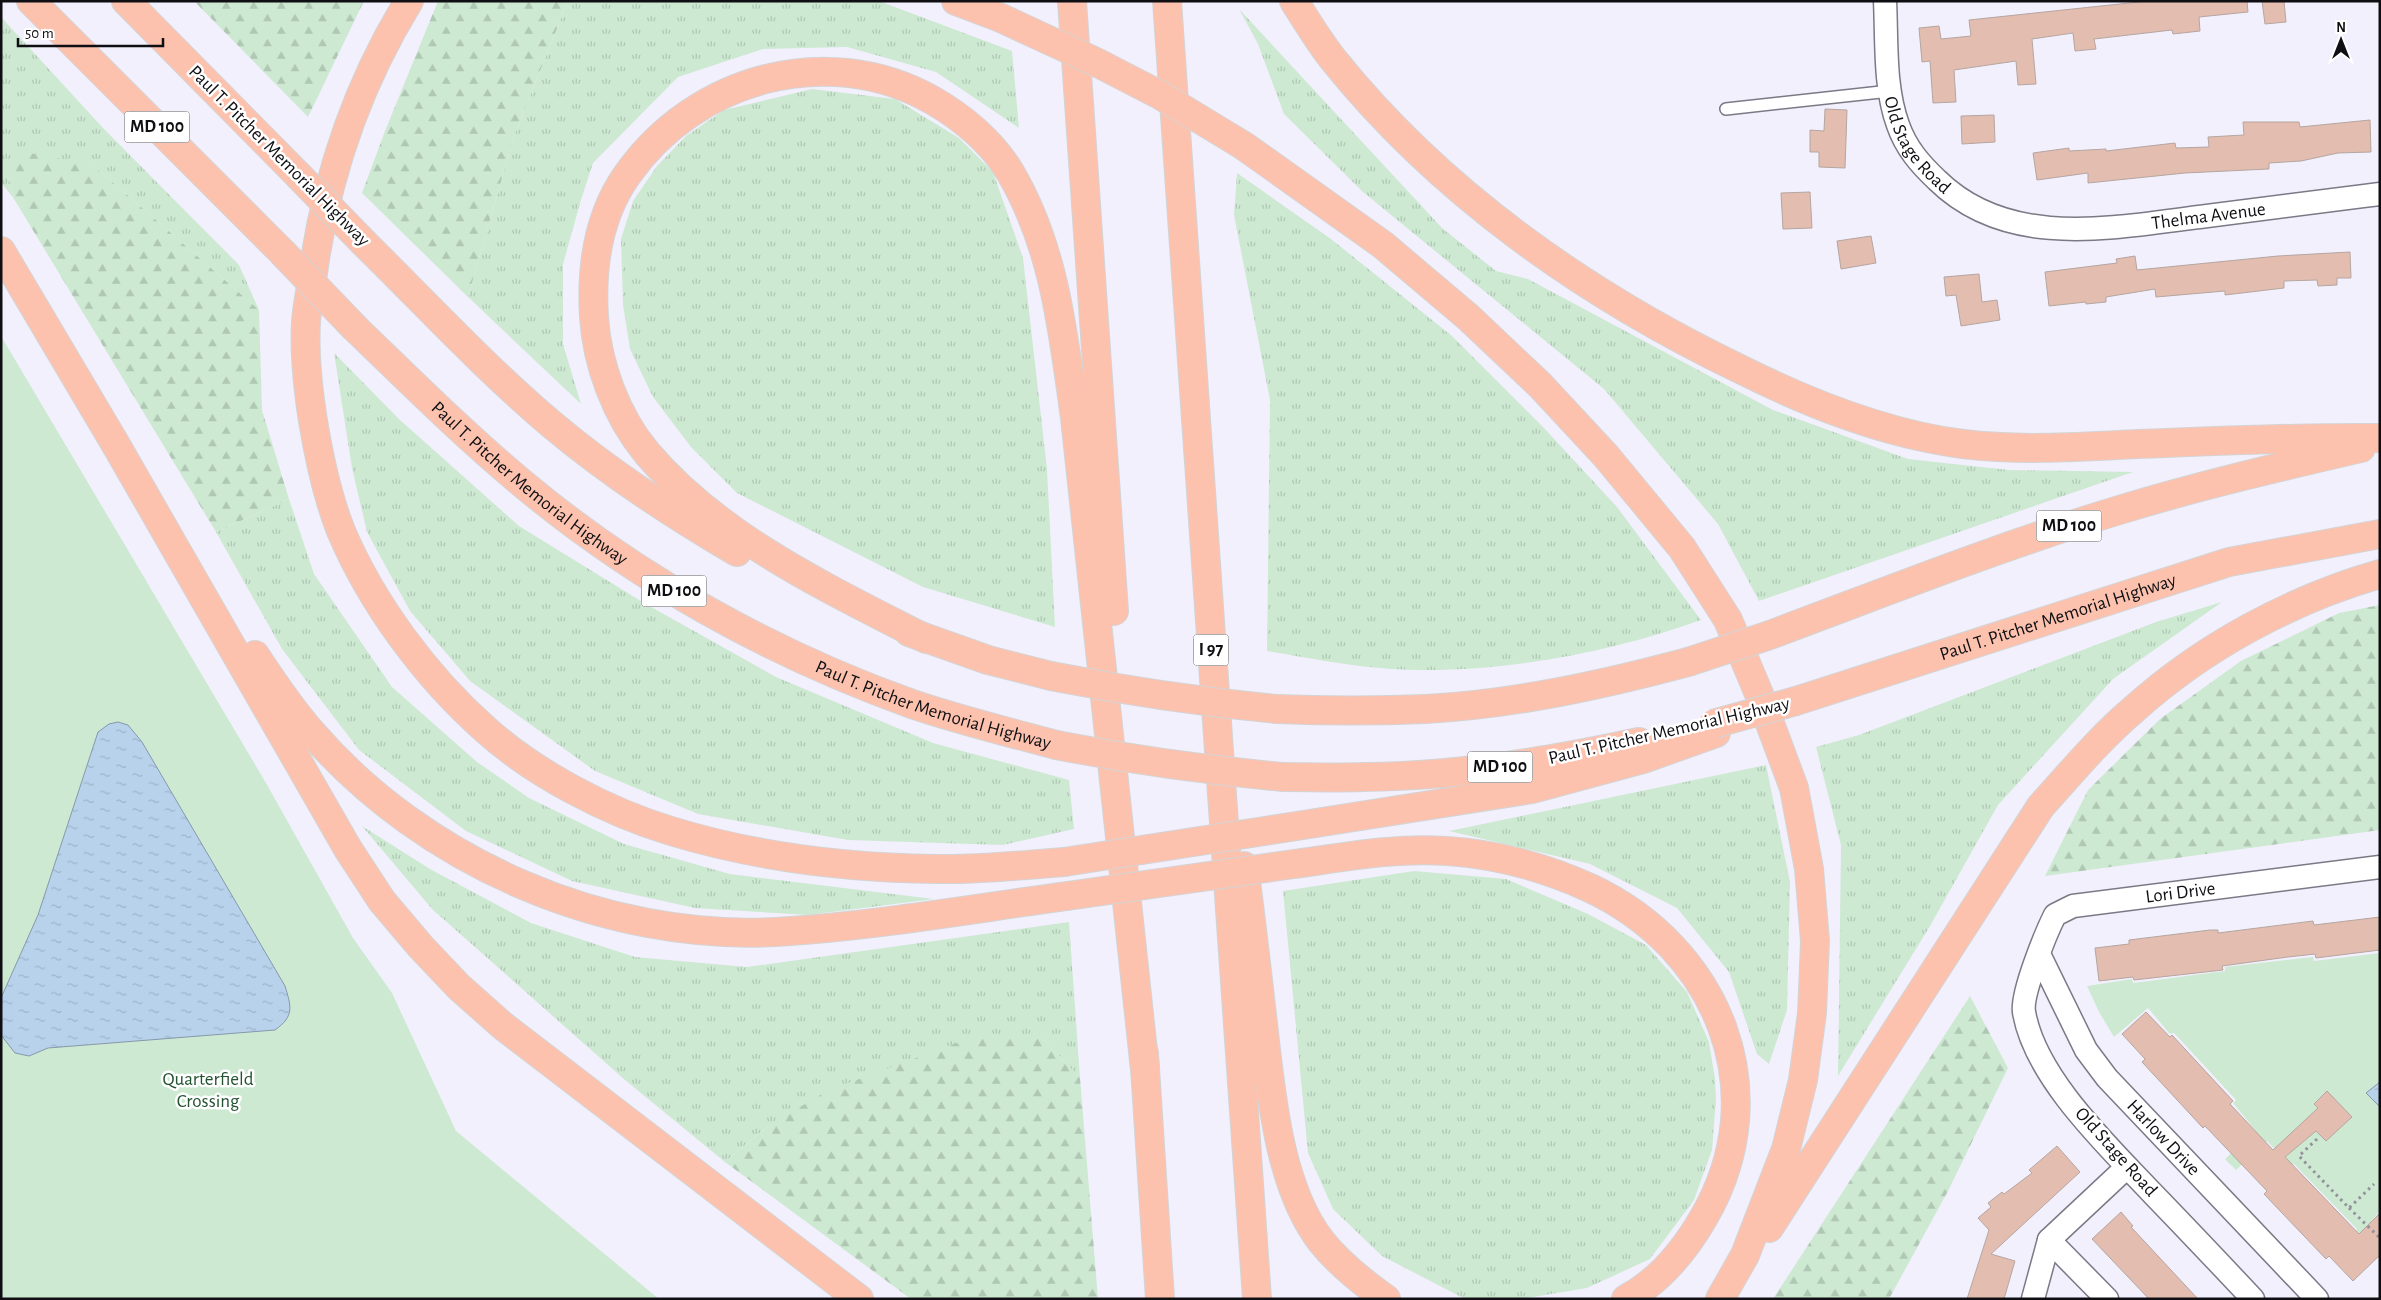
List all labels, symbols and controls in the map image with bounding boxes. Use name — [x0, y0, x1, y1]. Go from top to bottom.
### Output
scale bar — [18, 15, 162, 47]
north arrow — [2316, 15, 2366, 65]
text: N — [2336, 21, 2346, 35]
text: 50 m — [25, 26, 54, 41]
street label: Paul T. Pitcher Memorial Highway — [185, 62, 373, 250]
street label: Old Stage Road — [1881, 95, 1955, 197]
road number: MD 100 — [124, 111, 190, 142]
street label: Thelma Avenue — [2150, 199, 2267, 233]
street label: Paul T. Pitcher Memorial Highway — [428, 398, 631, 569]
road number: MD 100 — [2036, 511, 2102, 542]
street label: Paul T. Pitcher Memorial Highway — [1937, 570, 2178, 664]
road number: MD 100 — [642, 576, 706, 606]
road number: I 97 — [1194, 634, 1228, 666]
street label: Paul T. Pitcher Memorial Highway — [813, 657, 1053, 753]
street label: Paul T. Pitcher Memorial Highway — [1547, 694, 1791, 768]
road number: MD 100 — [1468, 752, 1532, 782]
street label: Lori Drive — [2144, 879, 2216, 906]
park label: Quarterfield Crossing — [162, 1070, 254, 1111]
street label: Harlow Drive — [2123, 1096, 2204, 1179]
street label: Old Stage Road — [2071, 1104, 2161, 1200]

